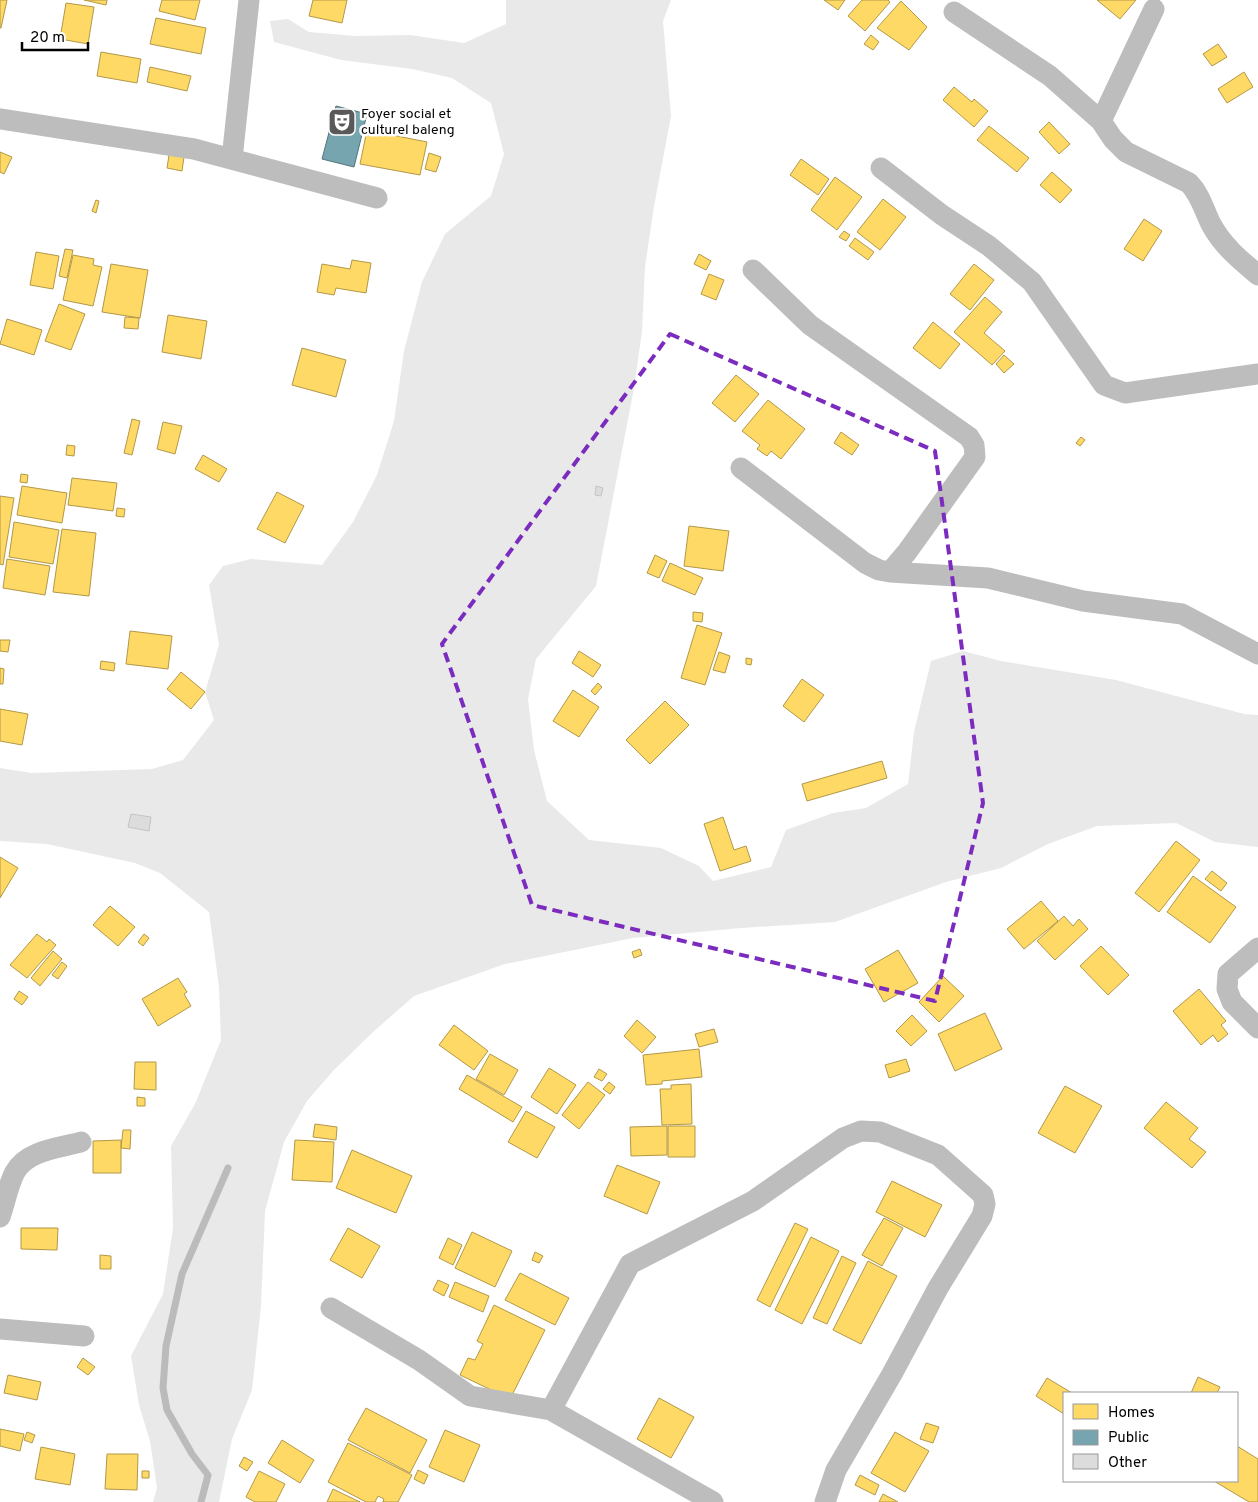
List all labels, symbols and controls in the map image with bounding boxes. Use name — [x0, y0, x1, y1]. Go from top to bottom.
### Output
scale bar — [22, 20, 89, 52]
text: 20 m — [30, 29, 65, 48]
place label: Foyer social et culturel baleng — [361, 106, 455, 139]
theatre icon: Foyer social et culturel baleng — [327, 107, 357, 137]
legend — [1063, 1392, 1238, 1482]
text: Homes — [1108, 1404, 1155, 1423]
text: Public — [1108, 1429, 1149, 1448]
text: Other — [1108, 1454, 1147, 1473]

